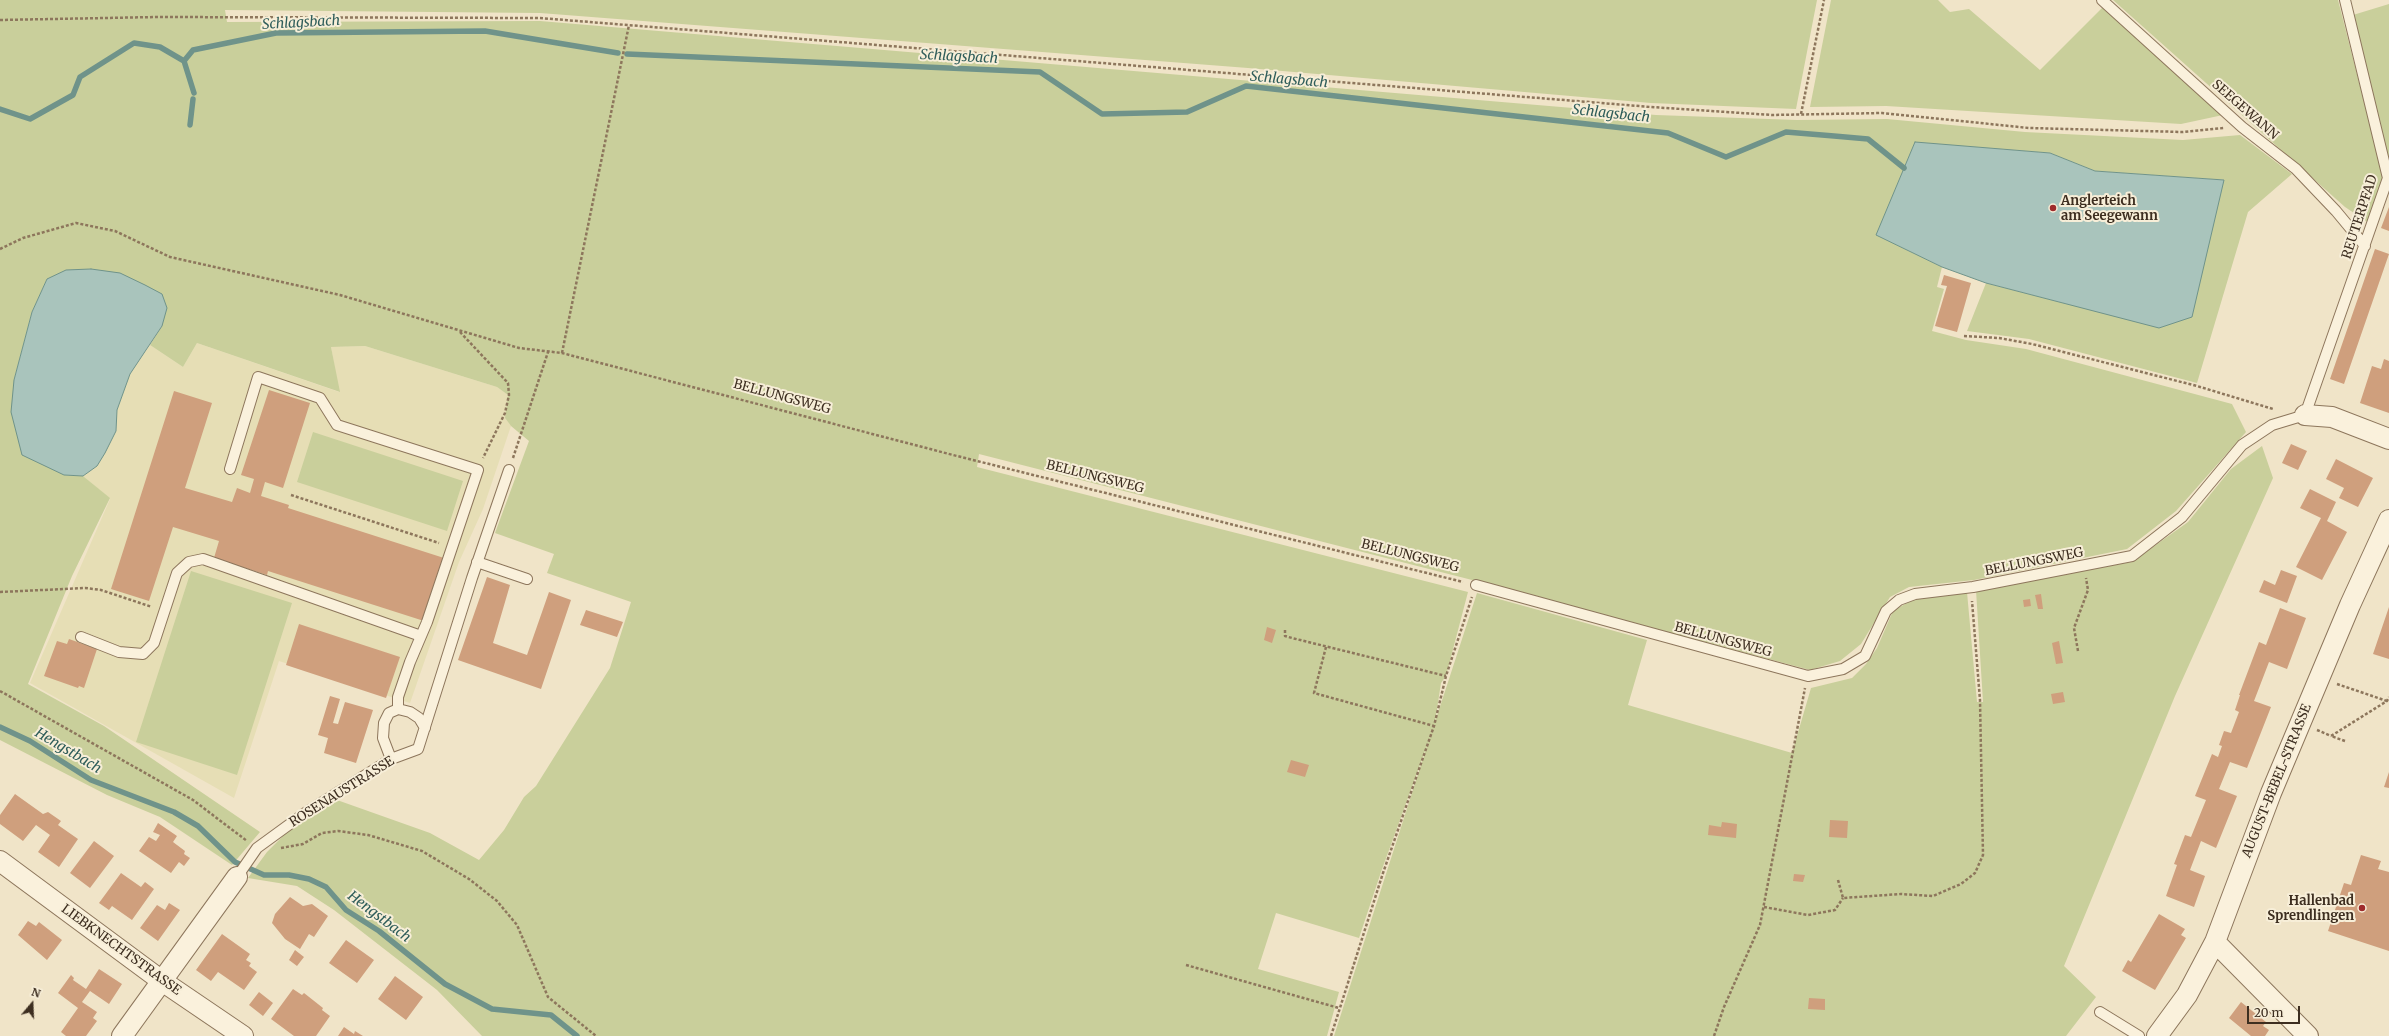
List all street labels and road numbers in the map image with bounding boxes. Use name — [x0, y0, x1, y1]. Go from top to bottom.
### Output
street label: SEEGEWANN — [2209, 77, 2281, 143]
street label: REUTERPFAD — [2339, 173, 2381, 261]
street label: BELLUNGSWEG — [732, 377, 832, 417]
street label: BELLUNGSWEG — [1045, 457, 1145, 497]
street label: BELLUNGSWEG — [1360, 536, 1460, 576]
street label: BELLUNGSWEG — [1983, 545, 2085, 579]
street label: BELLUNGSWEG — [1673, 620, 1773, 660]
street label: AUGUST-BEBEL-STRASSE — [2239, 702, 2315, 860]
street label: ROSENAUSTRASSE — [287, 753, 397, 831]
street label: LIEBKNECHTSTRASSE — [58, 901, 184, 999]

